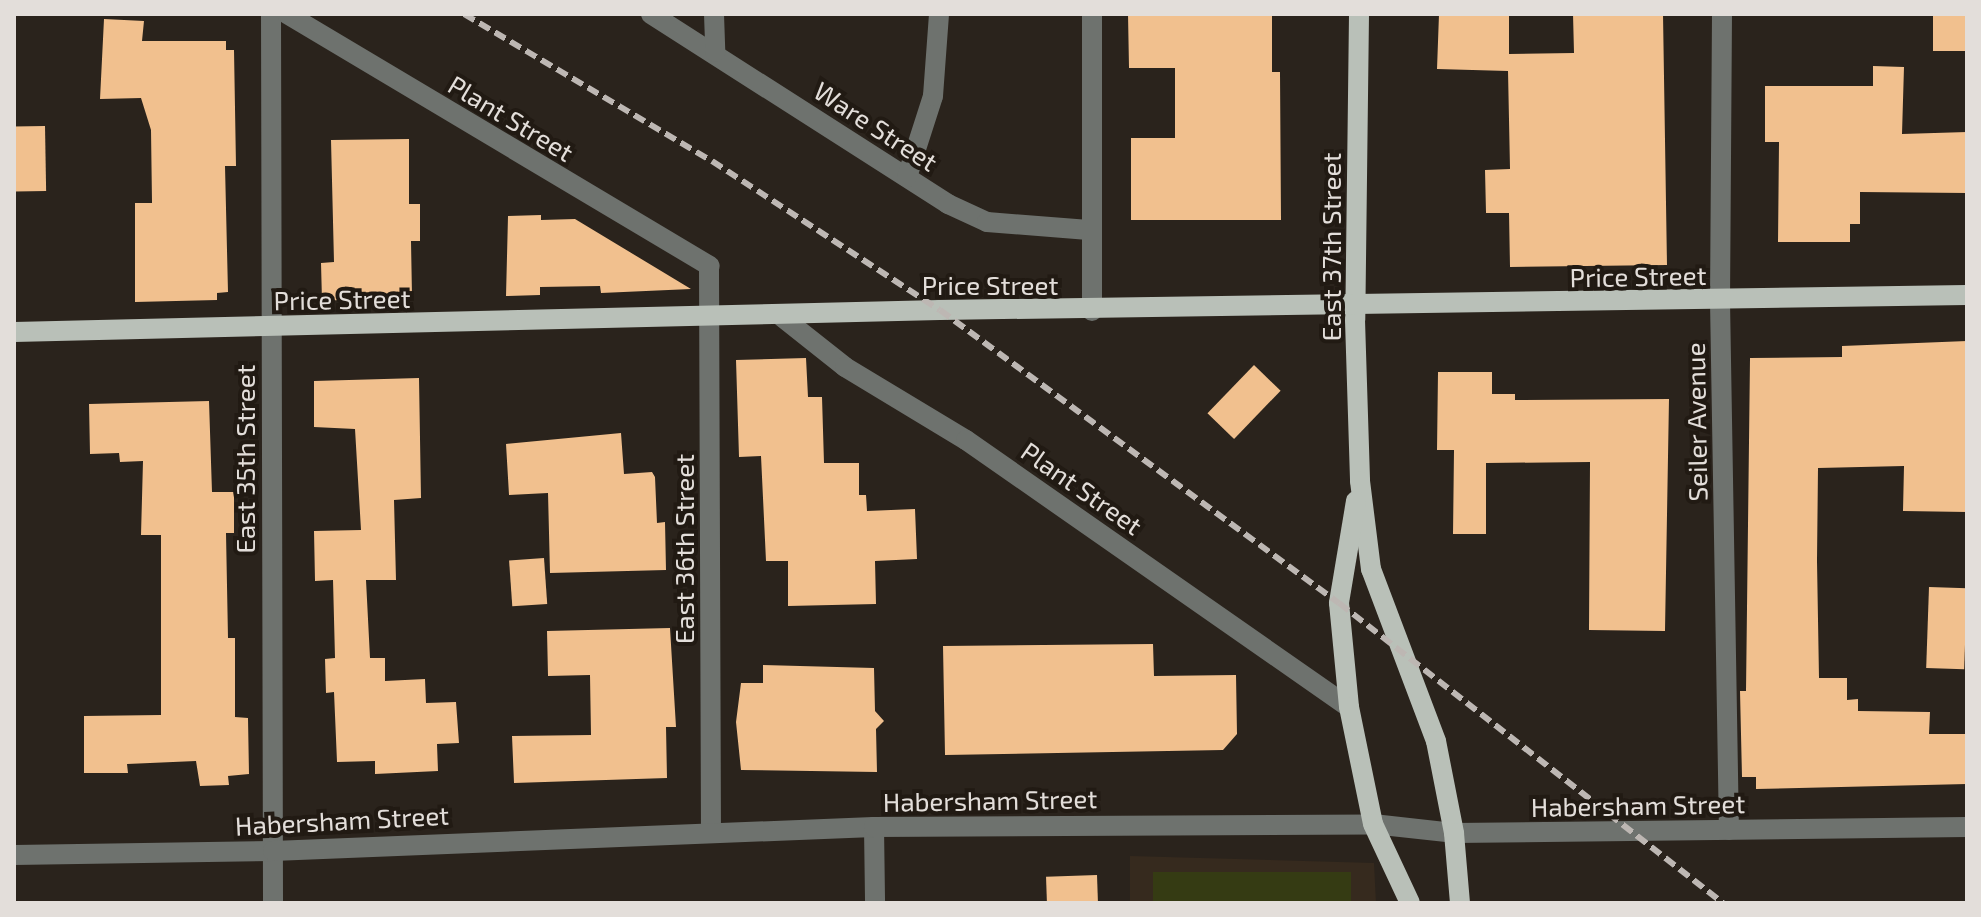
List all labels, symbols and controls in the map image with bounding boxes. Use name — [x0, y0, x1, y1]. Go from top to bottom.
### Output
street label: Plant Street — [443, 68, 579, 168]
street label: Ware Street — [808, 75, 944, 177]
street label: East 37th Street — [1315, 153, 1347, 341]
street label: Price Street — [1569, 259, 1707, 293]
street label: Price Street — [922, 269, 1058, 301]
street label: Price Street — [273, 282, 411, 316]
street label: Seiler Avenue — [1679, 342, 1713, 502]
street label: East 35th Street — [229, 364, 261, 554]
street label: Plant Street — [1016, 435, 1148, 541]
street label: East 36th Street — [668, 454, 700, 644]
street label: Habersham Street — [883, 783, 1097, 817]
street label: Habersham Street — [1531, 788, 1745, 822]
street label: Habersham Street — [234, 799, 450, 841]

